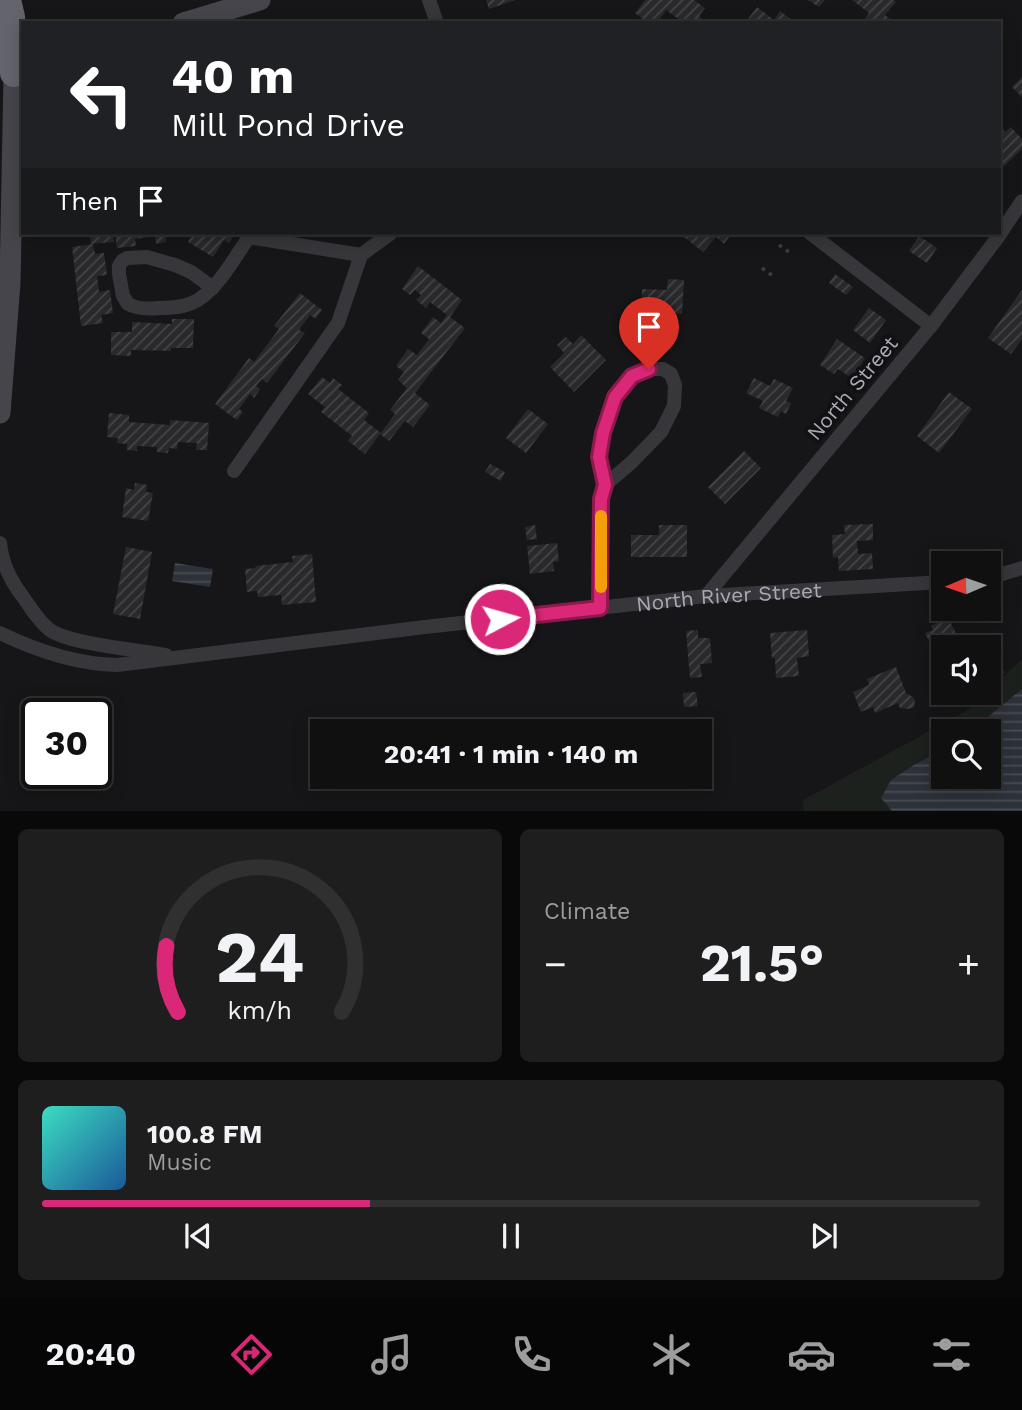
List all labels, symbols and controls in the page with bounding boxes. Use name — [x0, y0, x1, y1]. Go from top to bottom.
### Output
text: 40 m — [171, 47, 294, 105]
icon: left — [56, 49, 147, 140]
text: Mill Pond Drive — [171, 106, 405, 144]
icon: arrive — [132, 182, 170, 220]
text: Then — [56, 186, 118, 216]
pin — [619, 297, 679, 369]
icon: arrive — [630, 308, 668, 346]
street label: North Street — [801, 331, 903, 445]
north arrow — [931, 551, 1001, 621]
map controls — [931, 551, 1001, 789]
street label: North River Street — [635, 577, 822, 616]
position arrow — [463, 582, 537, 656]
button: sound — [931, 635, 1001, 705]
speed limit sign: 30 — [21, 698, 112, 789]
button: search — [931, 719, 1001, 789]
text: 20:41 · 1 min · 140 m — [384, 739, 638, 769]
text: Climate — [544, 898, 630, 925]
text: 24 — [215, 914, 305, 1000]
text: 21.5° — [700, 933, 824, 994]
text: − — [544, 942, 567, 986]
text: + — [957, 942, 980, 986]
text: km/h — [228, 995, 292, 1024]
text: 100.8 FM — [147, 1119, 262, 1149]
text: Music — [147, 1149, 212, 1176]
icon: previous — [179, 1217, 217, 1255]
icon: pause — [492, 1217, 530, 1255]
icon: next — [805, 1217, 843, 1255]
icon: directions — [227, 1330, 276, 1379]
icon: music — [367, 1330, 416, 1379]
icon: phone — [507, 1330, 556, 1379]
icon: climate — [647, 1330, 696, 1379]
icon: car — [787, 1330, 836, 1379]
icon: filters — [927, 1330, 976, 1379]
text: 20:40 — [46, 1335, 136, 1373]

